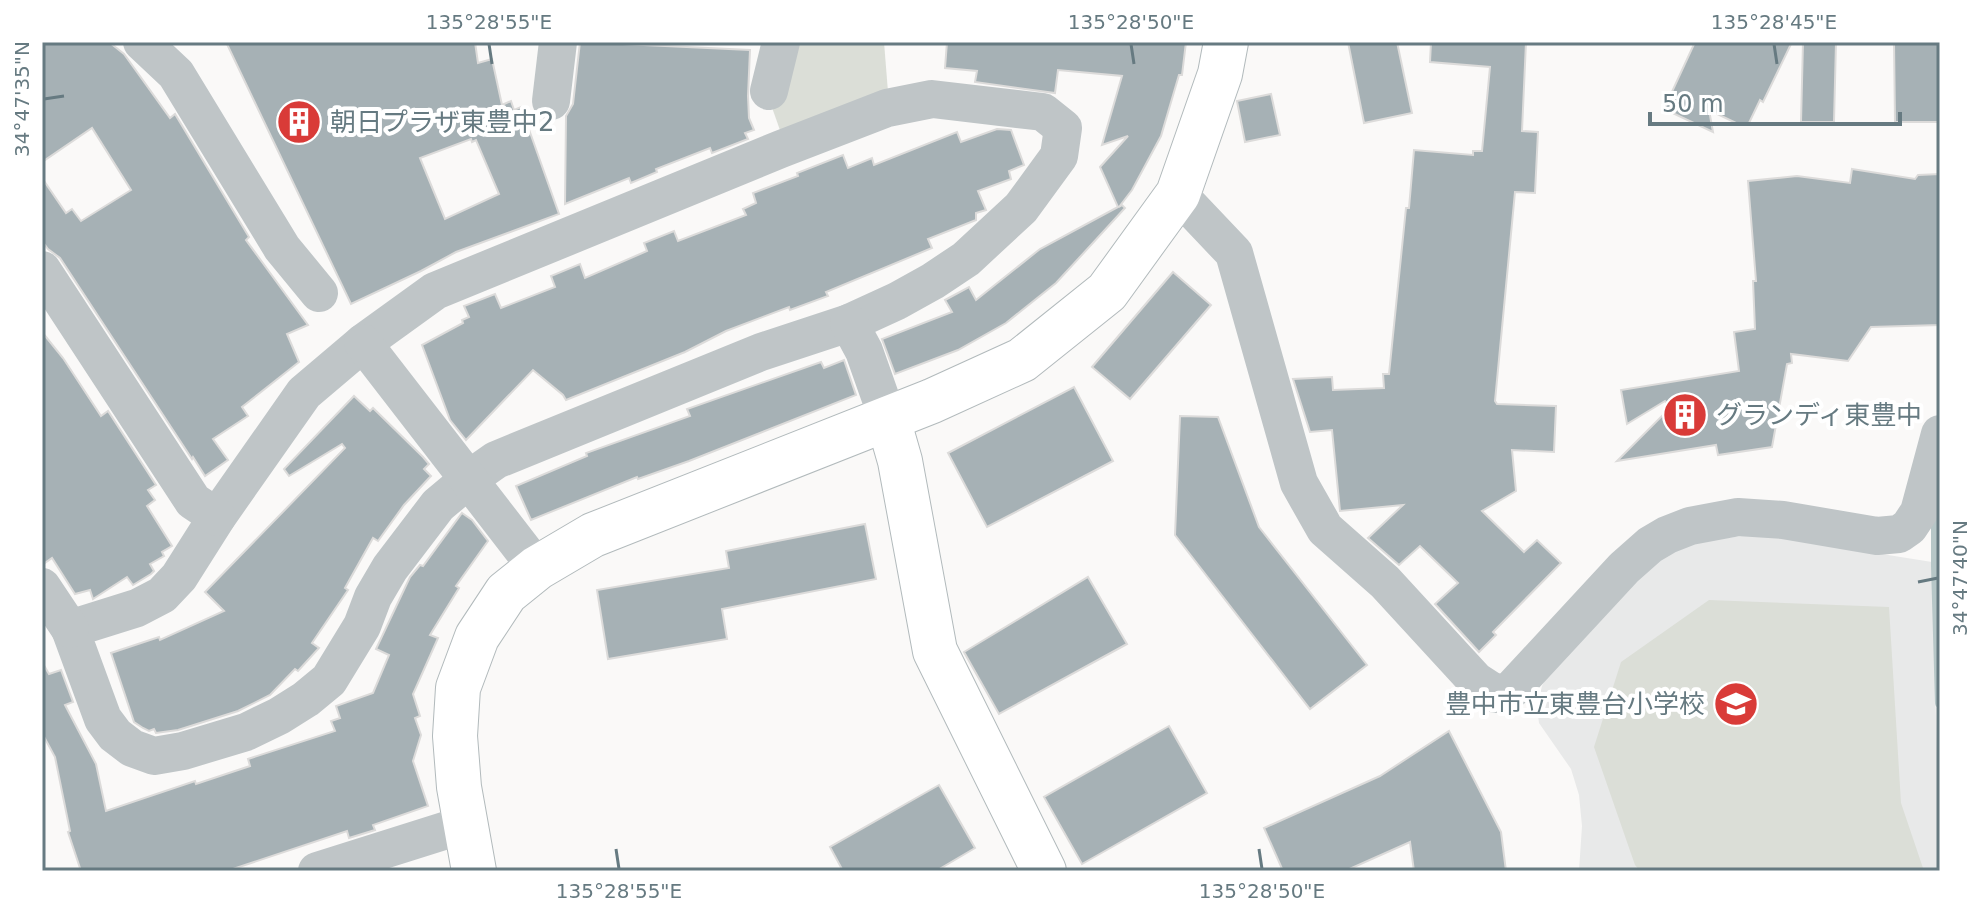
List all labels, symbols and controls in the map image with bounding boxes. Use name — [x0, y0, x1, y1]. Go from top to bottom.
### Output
text: 135°28'55"E — [426, 10, 552, 34]
text: 135°28'50"E — [1068, 10, 1194, 34]
text: 135°28'45"E — [1711, 10, 1837, 34]
text: 34°47'35"N — [10, 41, 34, 157]
scale bar — [1650, 76, 1900, 126]
text: 50 m — [1662, 90, 1724, 118]
building icon: 朝日プラザ東豊中2 — [275, 98, 323, 146]
place label: 朝日プラザ東豊中2 — [330, 107, 555, 137]
building icon: グランディ東豊中 — [1661, 391, 1709, 439]
place label: グランディ東豊中 — [1716, 400, 1922, 430]
text: 34°47'40"N — [1948, 520, 1972, 636]
school or university icon: 豊中市立東豊台小学校 — [1712, 680, 1760, 728]
place label: 豊中市立東豊台小学校 — [1445, 689, 1705, 719]
text: 135°28'55"E — [556, 879, 682, 903]
text: 135°28'50"E — [1199, 879, 1325, 903]

